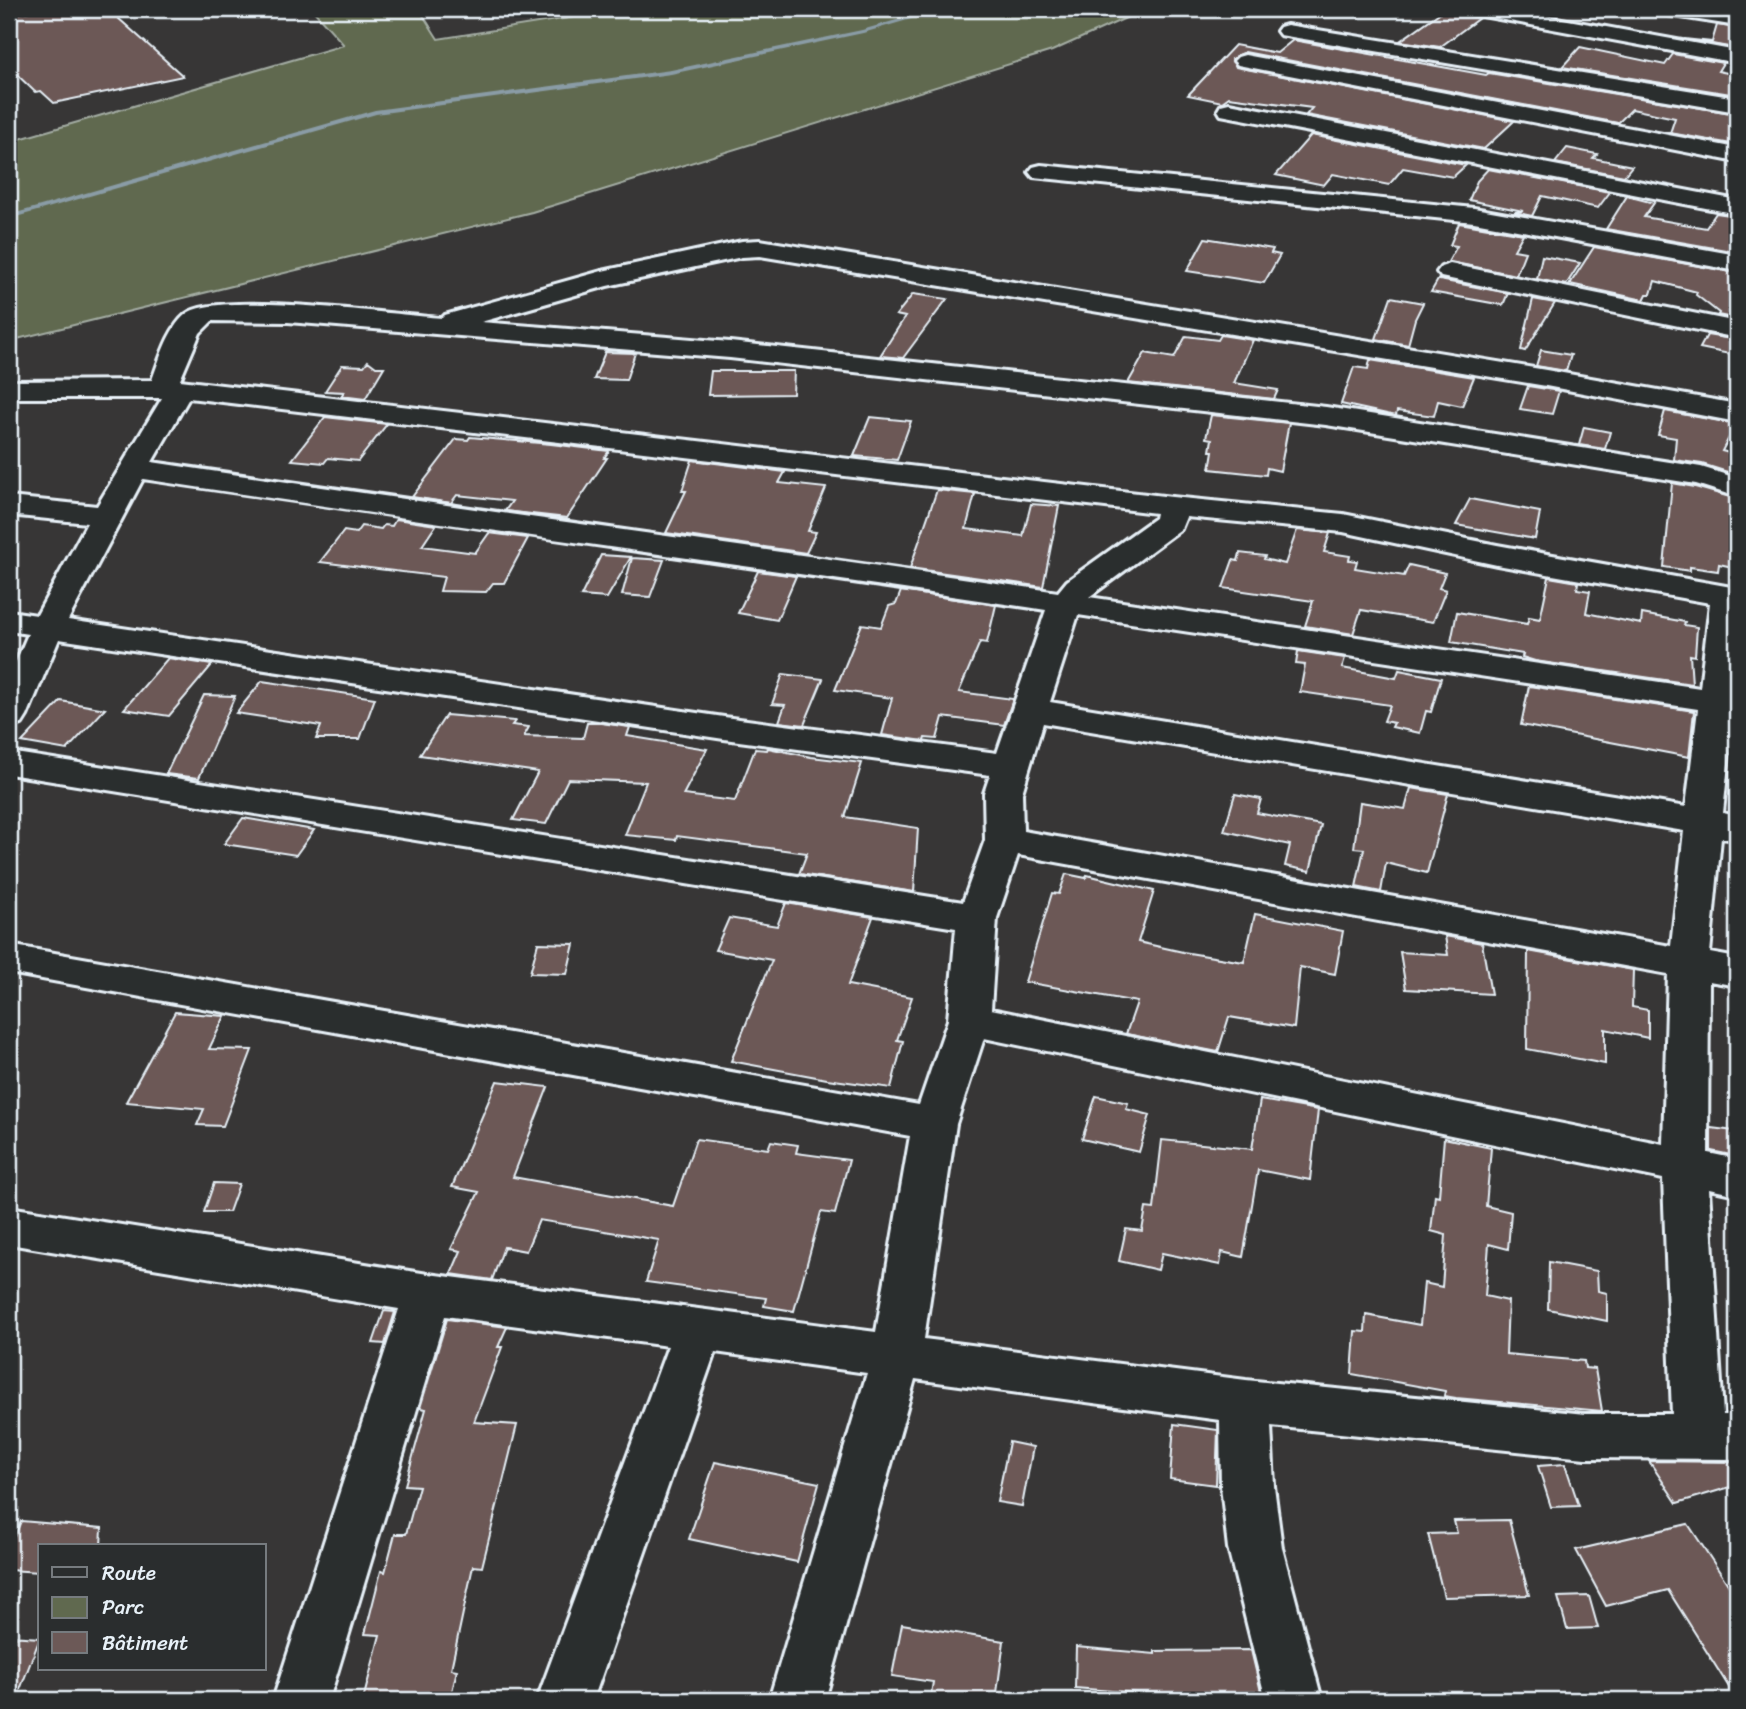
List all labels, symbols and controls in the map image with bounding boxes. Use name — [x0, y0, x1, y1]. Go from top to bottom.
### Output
legend — [38, 1544, 266, 1670]
text: Route — [102, 1554, 156, 1592]
text: Parc — [102, 1588, 144, 1626]
text: Bâtiment — [102, 1624, 188, 1662]

